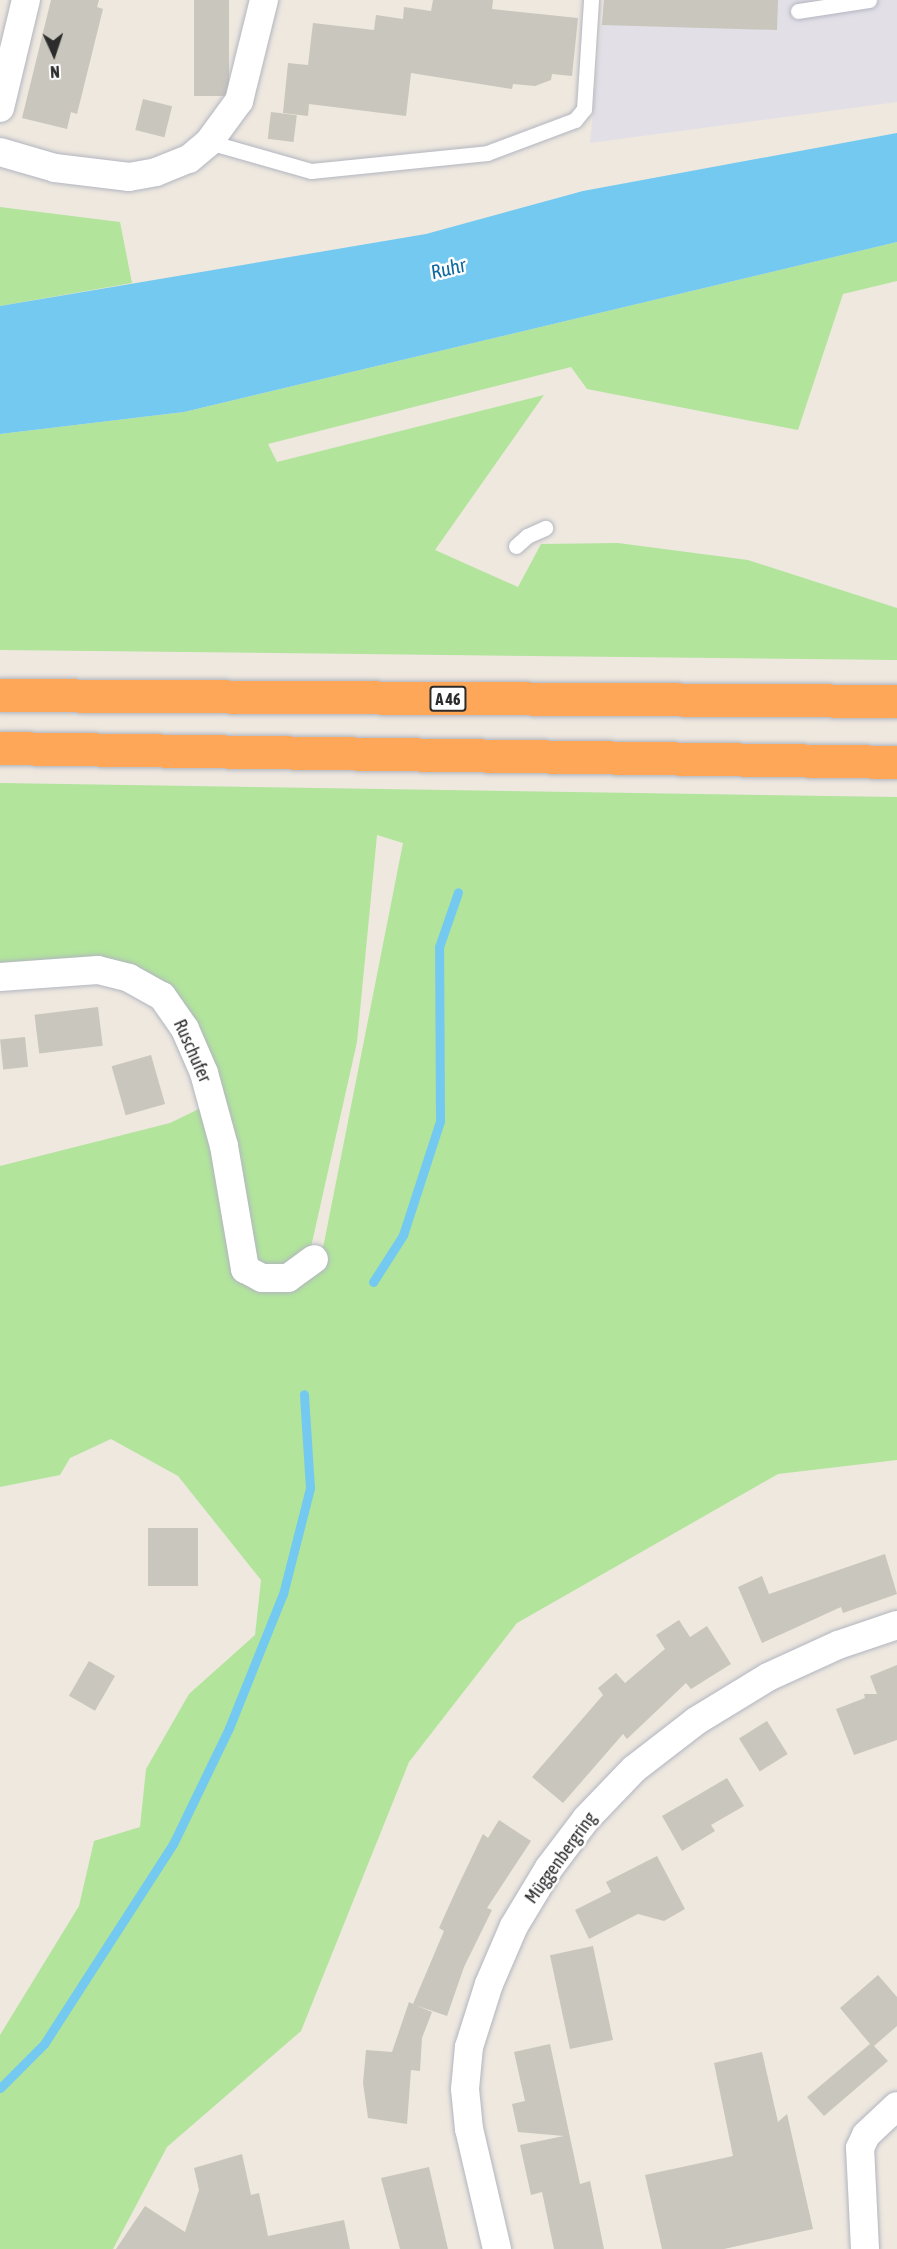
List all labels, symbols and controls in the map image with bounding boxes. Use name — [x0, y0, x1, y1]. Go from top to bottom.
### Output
north arrow — [24, 24, 84, 84]
text: N — [50, 63, 60, 81]
water label: Ruhr — [428, 252, 468, 284]
road number: A 46 — [428, 686, 468, 712]
street label: Ruschufer — [169, 1016, 215, 1086]
street label: Müggenbergring — [521, 1808, 601, 1908]

